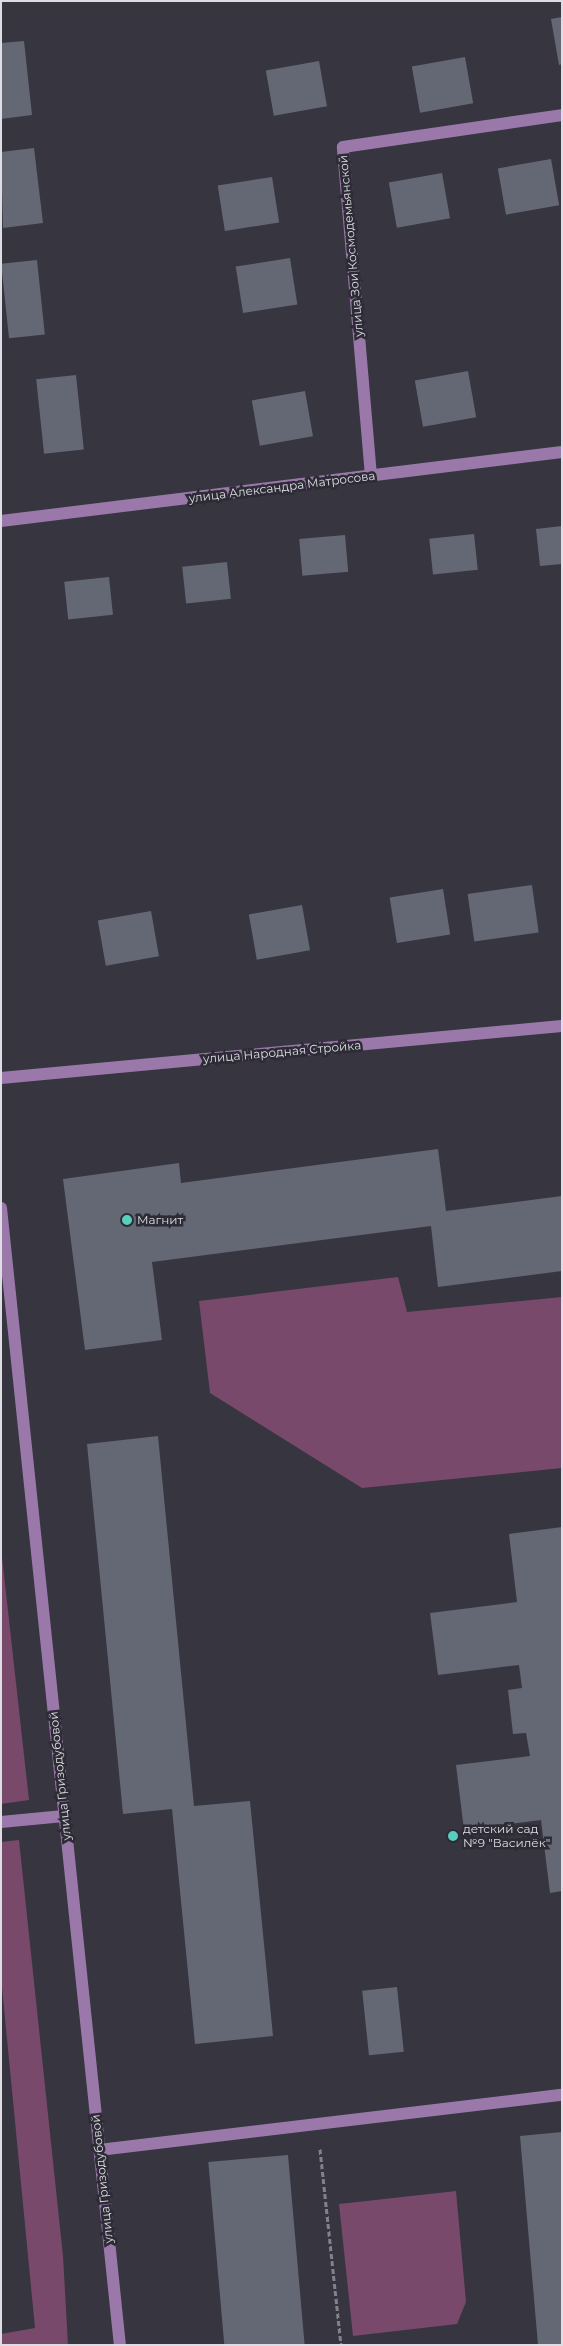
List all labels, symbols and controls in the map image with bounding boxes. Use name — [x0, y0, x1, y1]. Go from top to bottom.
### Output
street label: улица Зои Космодемьянской — [336, 155, 366, 337]
street label: улица Александра Матросова — [188, 468, 376, 506]
street label: улица Народная Стройка — [202, 1038, 362, 1066]
place label: Магнит — [137, 1213, 183, 1227]
marker: Магнит — [121, 1214, 133, 1226]
street label: улица Гризодубовой — [46, 1711, 74, 1841]
place label: детский сад №9 "Василёк" — [463, 1822, 550, 1850]
marker: детский сад №9 "Василёк" — [447, 1830, 459, 1842]
street label: улица Гризодубовой — [88, 2114, 116, 2244]

